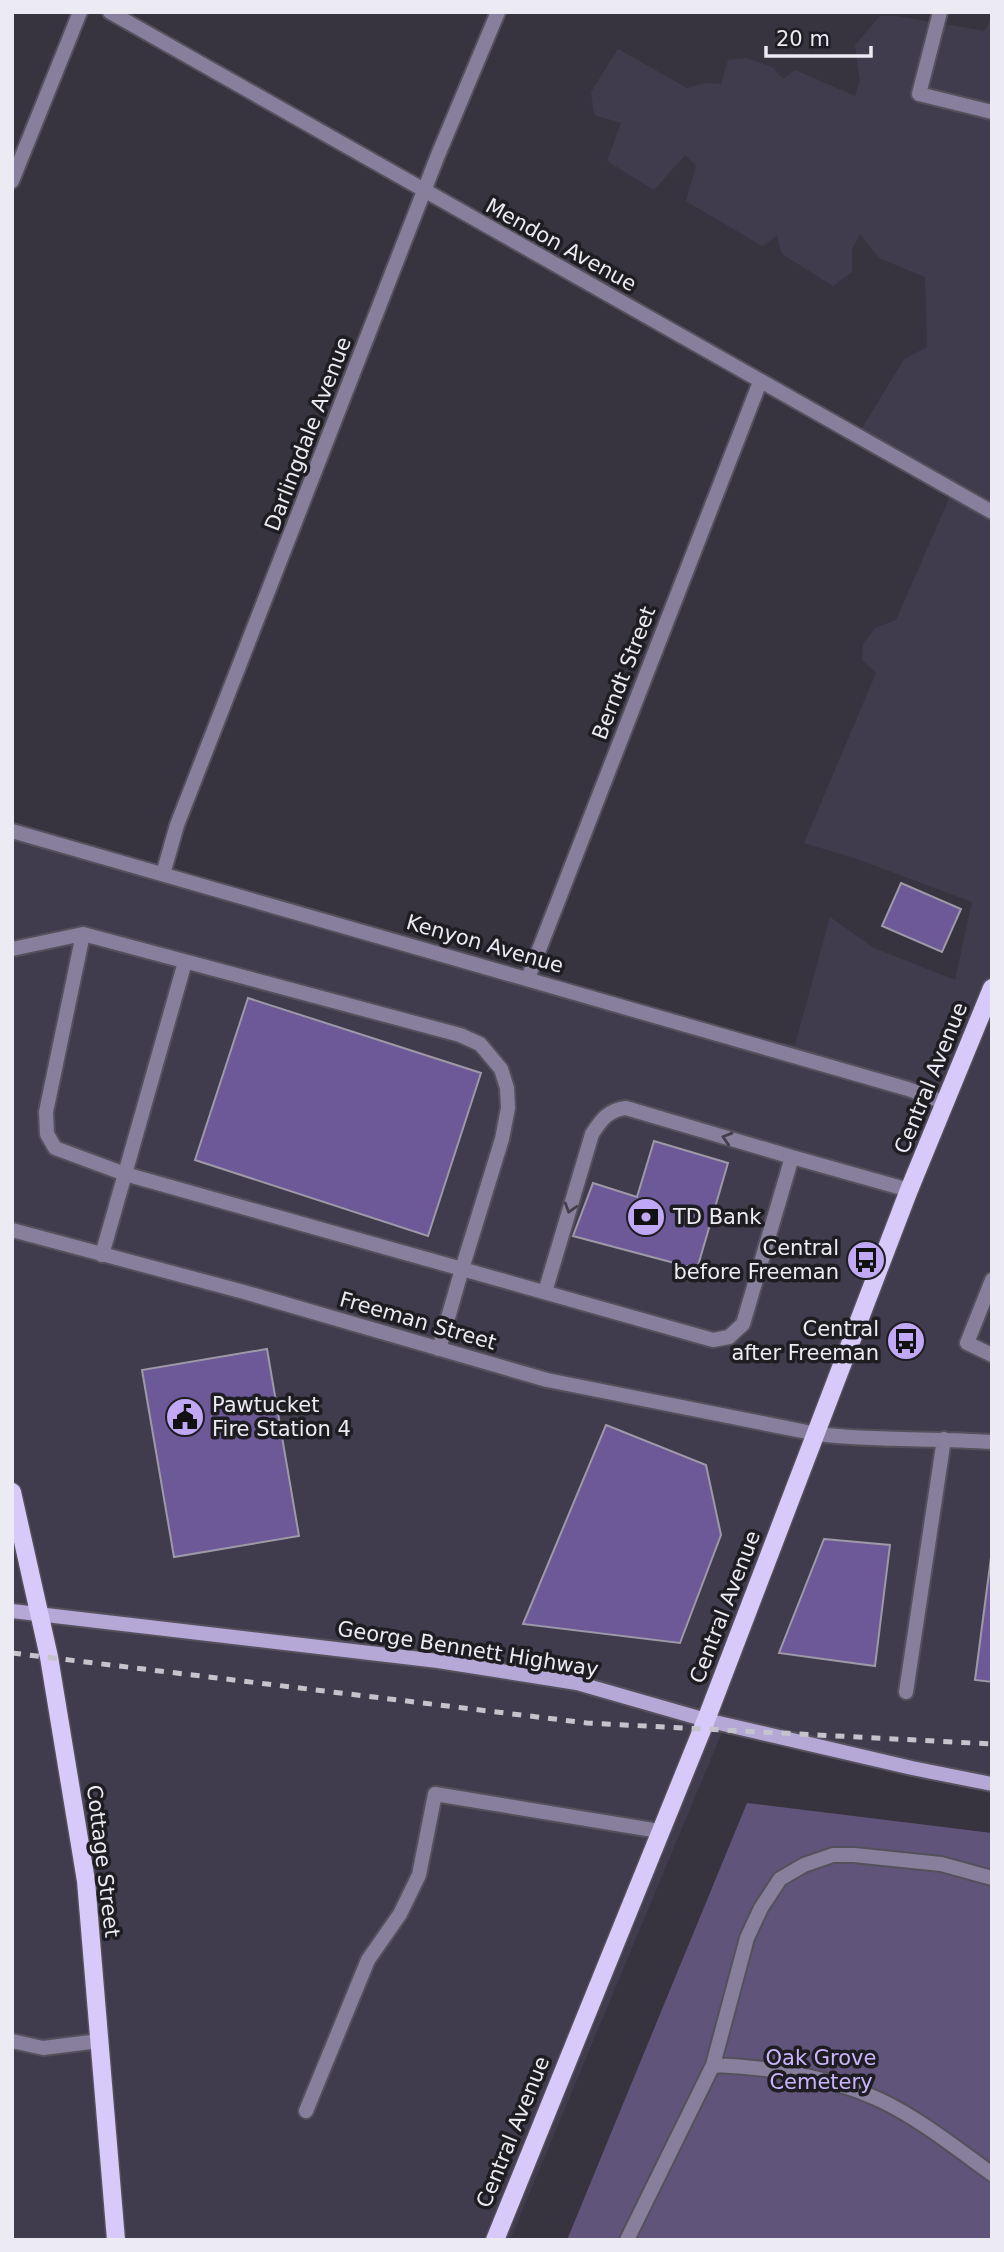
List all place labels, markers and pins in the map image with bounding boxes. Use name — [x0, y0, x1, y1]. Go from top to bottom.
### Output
bank icon: TD Bank — [625, 1196, 667, 1238]
place label: TD Bank — [672, 1205, 762, 1229]
place label: Central before Freeman — [674, 1236, 839, 1284]
bus stop icon: Central before Freeman — [845, 1239, 887, 1281]
place label: Central after Freeman — [731, 1317, 879, 1365]
bus stop icon: Central after Freeman — [885, 1320, 927, 1362]
place label: Pawtucket Fire Station 4 — [212, 1393, 351, 1441]
public building icon: Pawtucket Fire Station 4 — [164, 1396, 206, 1438]

